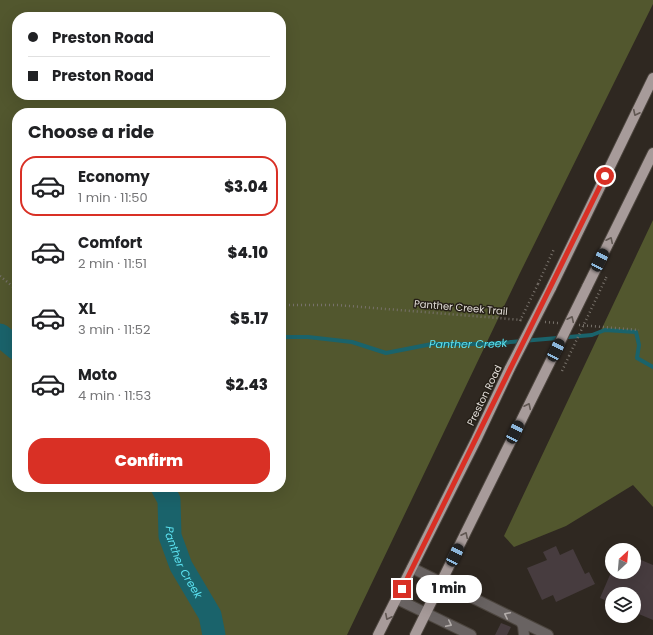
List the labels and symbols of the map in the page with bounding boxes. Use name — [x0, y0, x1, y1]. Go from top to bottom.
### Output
one-way arrow — [633, 109, 641, 116]
route start — [596, 167, 614, 185]
one-way arrow — [605, 237, 613, 244]
car — [589, 247, 611, 273]
street label: Panther Creek Trail — [413, 296, 508, 319]
one-way arrow — [566, 315, 574, 323]
water label: Panther Creek — [429, 334, 509, 352]
car — [545, 337, 567, 363]
street label: Preston Road — [463, 362, 506, 428]
one-way arrow — [523, 403, 531, 410]
car — [504, 419, 526, 445]
water label: Panther Creek — [161, 526, 207, 602]
one-way arrow — [460, 532, 468, 539]
car — [444, 542, 466, 568]
north arrow — [605, 543, 641, 579]
callout: 1 min — [416, 575, 482, 603]
route end — [393, 580, 411, 598]
one-way arrow — [504, 612, 511, 620]
one-way arrow — [385, 613, 392, 620]
one-way arrow — [444, 619, 452, 627]

